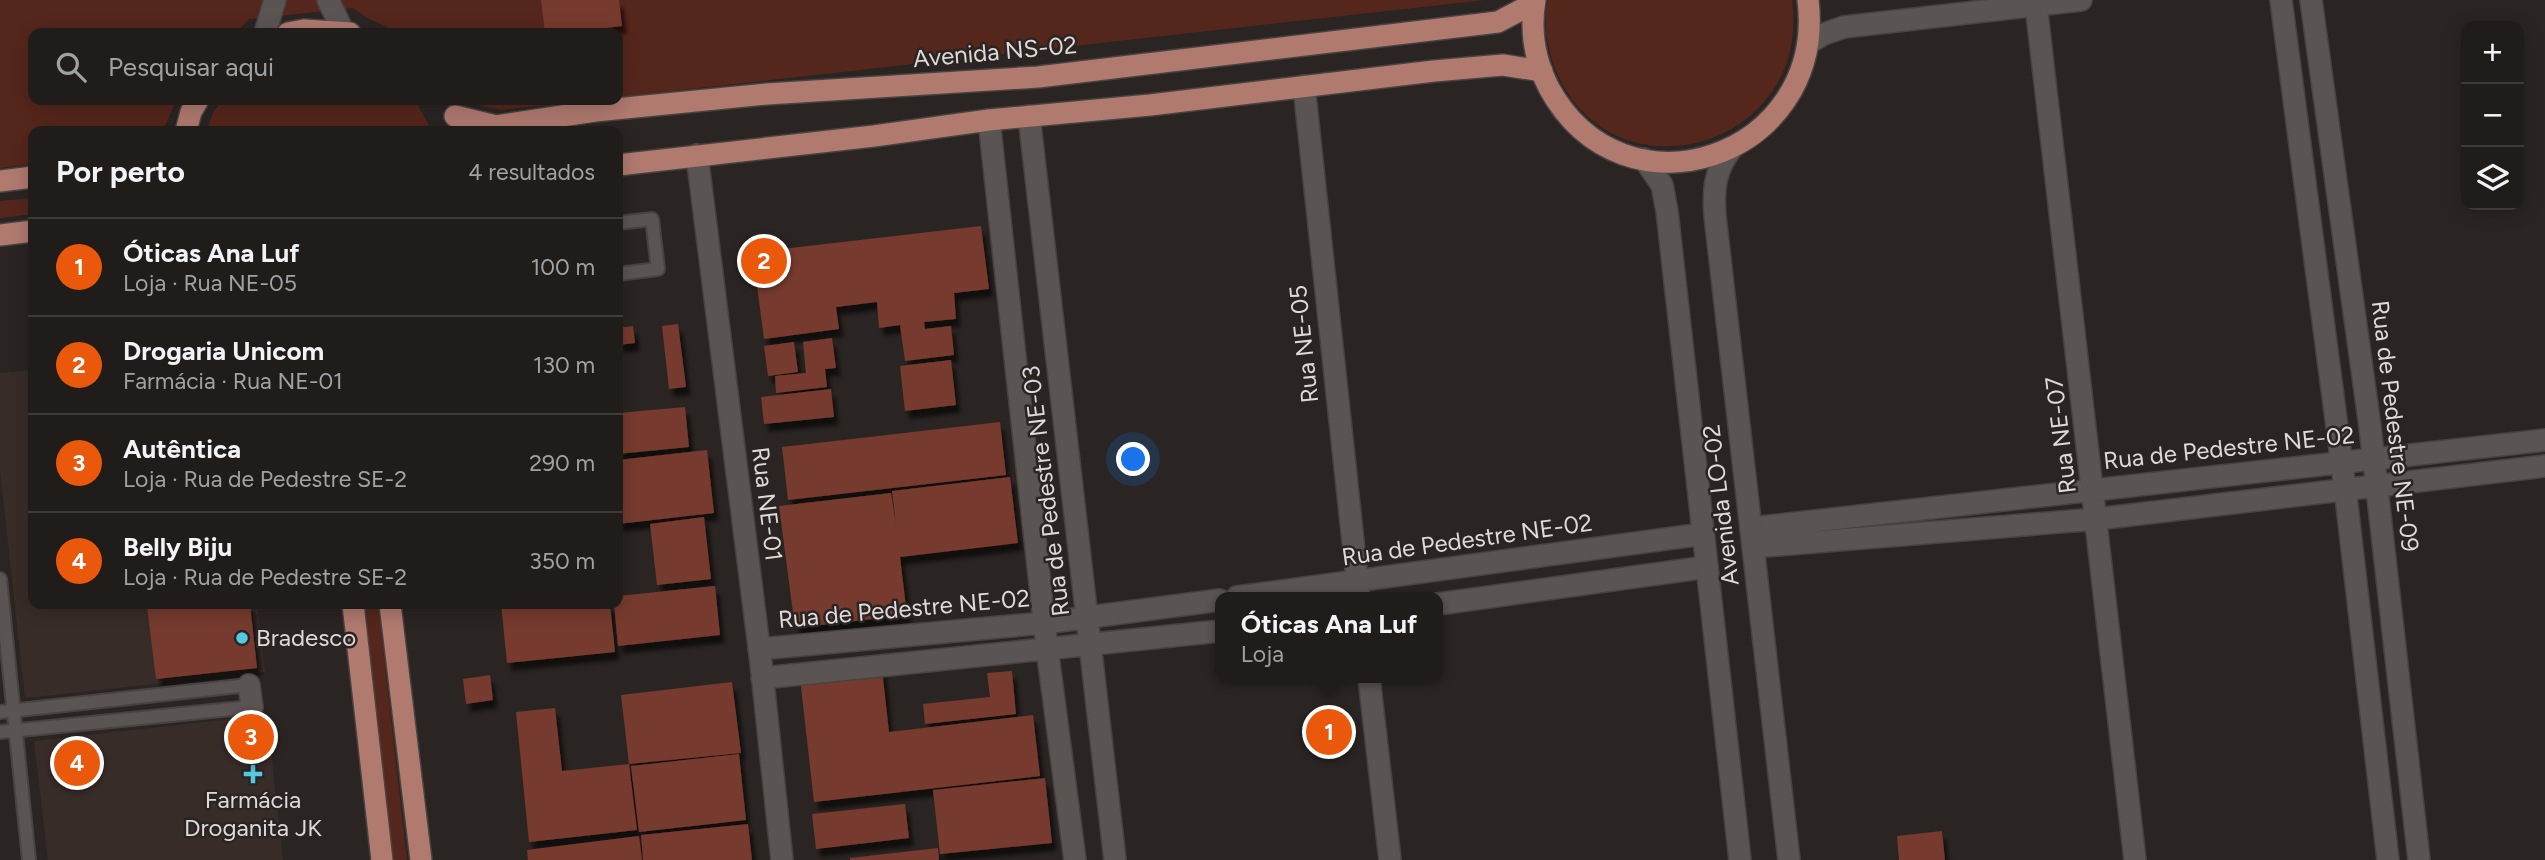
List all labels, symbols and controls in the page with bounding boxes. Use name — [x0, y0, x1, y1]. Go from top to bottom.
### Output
map controls — [2461, 21, 2524, 210]
button: + — [2461, 21, 2524, 84]
search box — [28, 28, 623, 105]
street label: Avenida NS-02 — [912, 30, 1078, 73]
icon: search — [52, 48, 90, 86]
text: Pesquisar aqui — [108, 51, 274, 83]
button: − — [2461, 84, 2524, 147]
button: layers — [2461, 147, 2524, 210]
text: Por perto — [56, 153, 185, 190]
text: 4 resultados — [468, 158, 595, 186]
pin: 2 — [741, 235, 787, 287]
text: Óticas Ana Luf — [123, 237, 299, 269]
text: 1 — [74, 253, 84, 281]
text: 100 m — [531, 253, 595, 281]
text: Loja · Rua NE-05 — [123, 269, 297, 297]
street label: Rua NE-05 — [1283, 284, 1324, 405]
street label: Rua de Pedestre NE-09 — [2366, 299, 2425, 553]
text: Drogaria Unicom — [123, 335, 324, 367]
text: 2 — [72, 351, 86, 379]
text: 130 m — [533, 351, 595, 379]
street label: Rua de Pedestre NE-03 — [1016, 364, 1075, 618]
text: Farmácia · Rua NE-01 — [123, 367, 343, 395]
street label: Rua NE-07 — [2039, 375, 2082, 495]
street label: Rua de Pedestre NE-02 — [2102, 420, 2356, 475]
street label: Avenida LO-02 — [1696, 423, 1745, 587]
text: Autêntica — [123, 433, 241, 465]
your location — [1116, 442, 1150, 476]
street label: Rua NE-01 — [746, 445, 789, 563]
text: 3 — [73, 449, 85, 477]
text: 290 m — [529, 449, 595, 477]
text: Loja · Rua de Pedestre SE-2 — [123, 465, 407, 493]
street label: Rua de Pedestre NE-02 — [1340, 508, 1594, 571]
text: Belly Biju — [123, 531, 232, 563]
text: 4 — [72, 547, 86, 575]
text: 350 m — [529, 547, 595, 575]
text: Loja · Rua de Pedestre SE-2 — [123, 563, 407, 591]
street label: Rua de Pedestre NE-02 — [777, 583, 1031, 634]
popup — [1215, 592, 1443, 683]
text: Óticas Ana Luf — [1241, 608, 1417, 640]
place label: Bradesco — [256, 623, 356, 652]
marker: Bradesco — [234, 630, 250, 646]
text: Loja — [1241, 640, 1284, 668]
pin: 1 — [1306, 706, 1352, 758]
pin: 3 — [228, 711, 274, 763]
pin: 4 — [54, 737, 100, 789]
marker: Farmácia Droganita JK — [245, 766, 261, 782]
place label: Farmácia Droganita JK — [184, 785, 322, 842]

